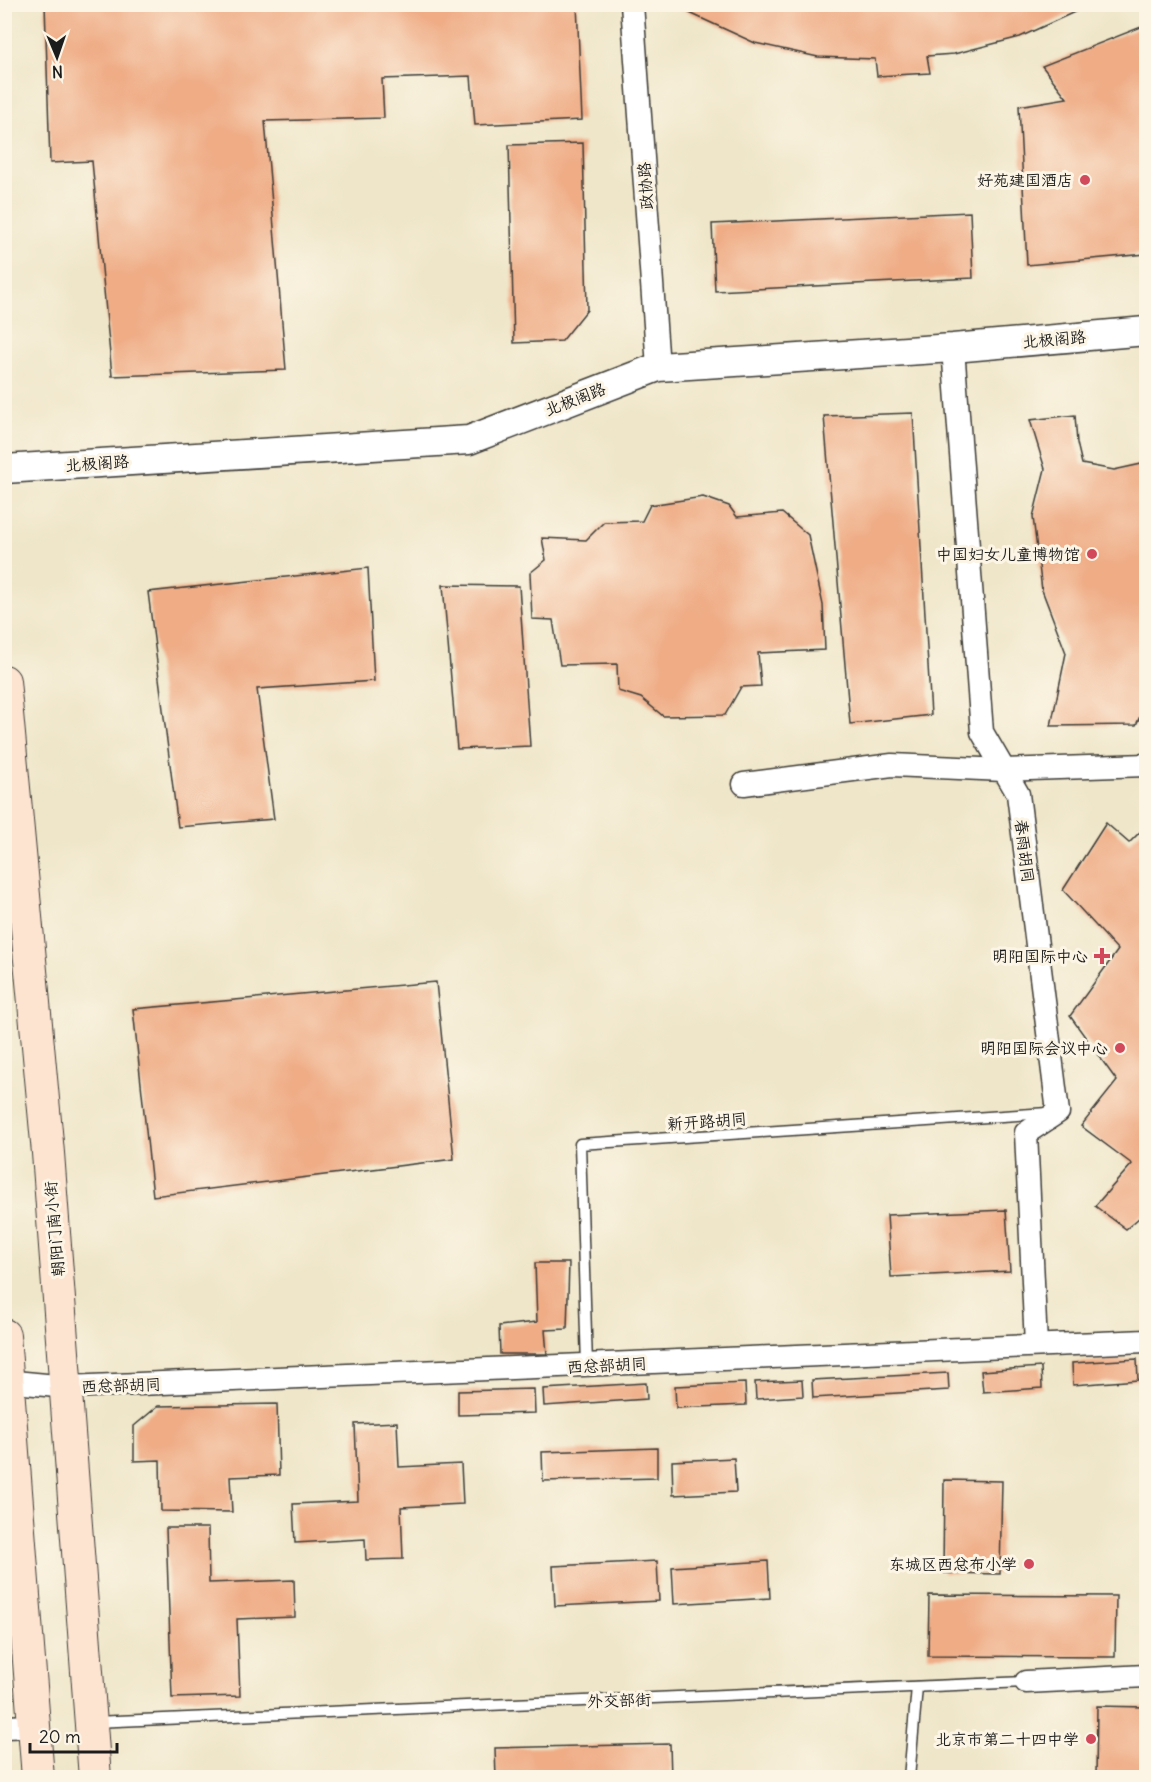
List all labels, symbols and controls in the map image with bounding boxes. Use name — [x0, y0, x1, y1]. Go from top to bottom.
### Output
north arrow — [27, 27, 87, 87]
text: N — [52, 62, 63, 82]
street label: 政协路 — [633, 161, 657, 211]
place label: 好苑建国酒店 — [977, 170, 1073, 190]
marker: 好苑建国酒店 — [1078, 173, 1092, 187]
street label: 北极阁路 — [1021, 326, 1087, 352]
street label: 北极阁路 — [542, 378, 608, 420]
street label: 北极阁路 — [64, 451, 130, 475]
place label: 中国妇女儿童博物馆 — [936, 544, 1080, 564]
marker: 中国妇女儿童博物馆 — [1085, 547, 1099, 561]
street label: 春雨胡同 — [1011, 818, 1039, 884]
place label: 明阳国际中心 — [992, 946, 1088, 966]
marker: 明阳国际中心 — [1093, 947, 1111, 965]
place label: 明阳国际会议中心 — [980, 1038, 1108, 1058]
marker: 明阳国际会议中心 — [1113, 1041, 1127, 1055]
street label: 新开路胡同 — [666, 1108, 748, 1134]
street label: 朝阳门南小街 — [40, 1180, 68, 1278]
street label: 西总部胡同 — [567, 1353, 647, 1377]
street label: 西总部胡同 — [81, 1374, 161, 1396]
place label: 东城区西总布小学 — [889, 1554, 1017, 1574]
marker: 东城区西总布小学 — [1022, 1557, 1036, 1571]
street label: 外交部街 — [587, 1689, 651, 1711]
scale bar — [30, 1716, 117, 1754]
text: 20 m — [39, 1725, 81, 1748]
place label: 北京市第二十四中学 — [935, 1729, 1079, 1749]
marker: 北京市第二十四中学 — [1084, 1732, 1098, 1746]

